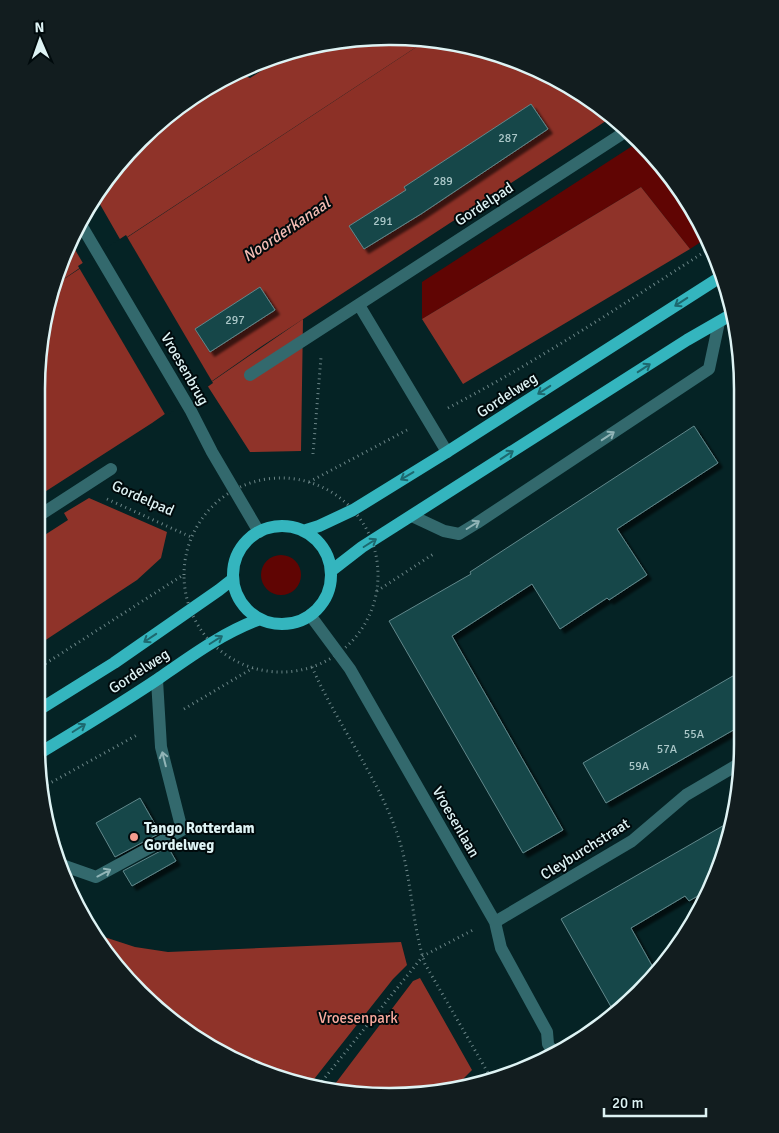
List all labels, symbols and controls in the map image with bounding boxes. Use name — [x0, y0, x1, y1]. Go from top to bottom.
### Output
north arrow — [15, 15, 65, 65]
text: N — [34, 19, 45, 36]
house number: 287 — [498, 131, 518, 146]
house number: 289 — [433, 174, 453, 189]
street label: Gordelpad — [451, 178, 517, 230]
water label: Noorderkanaal — [239, 192, 335, 266]
house number: 291 — [373, 214, 393, 229]
one-way arrow — [675, 297, 689, 307]
house number: 297 — [225, 313, 245, 328]
street label: Vroesenbrug — [157, 330, 213, 408]
one-way arrow — [636, 362, 650, 372]
street label: Gordelweg — [473, 369, 541, 421]
one-way arrow — [538, 385, 552, 395]
one-way arrow — [601, 431, 615, 441]
one-way arrow — [499, 450, 513, 460]
one-way arrow — [400, 472, 414, 482]
street label: Gordelpad — [109, 476, 177, 520]
one-way arrow — [465, 520, 479, 530]
one-way arrow — [362, 537, 376, 547]
one-way arrow — [144, 633, 158, 643]
one-way arrow — [208, 635, 222, 645]
street label: Gordelweg — [105, 645, 173, 697]
one-way arrow — [72, 723, 86, 733]
house number: 55A — [684, 727, 705, 742]
house number: 57A — [657, 742, 678, 757]
one-way arrow — [159, 752, 168, 768]
house number: 59A — [629, 759, 650, 774]
street label: Vroesenlaan — [428, 783, 484, 861]
street label: Cleyburchstraat — [537, 814, 633, 884]
place label: Tango Rotterdam Gordelweg — [144, 819, 255, 854]
marker: Tango Rotterdam Gordelweg — [128, 831, 140, 843]
one-way arrow — [96, 868, 111, 877]
park label: Vroesenpark — [318, 1009, 398, 1027]
scale bar — [604, 1086, 706, 1118]
text: 20 m — [612, 1094, 643, 1112]

